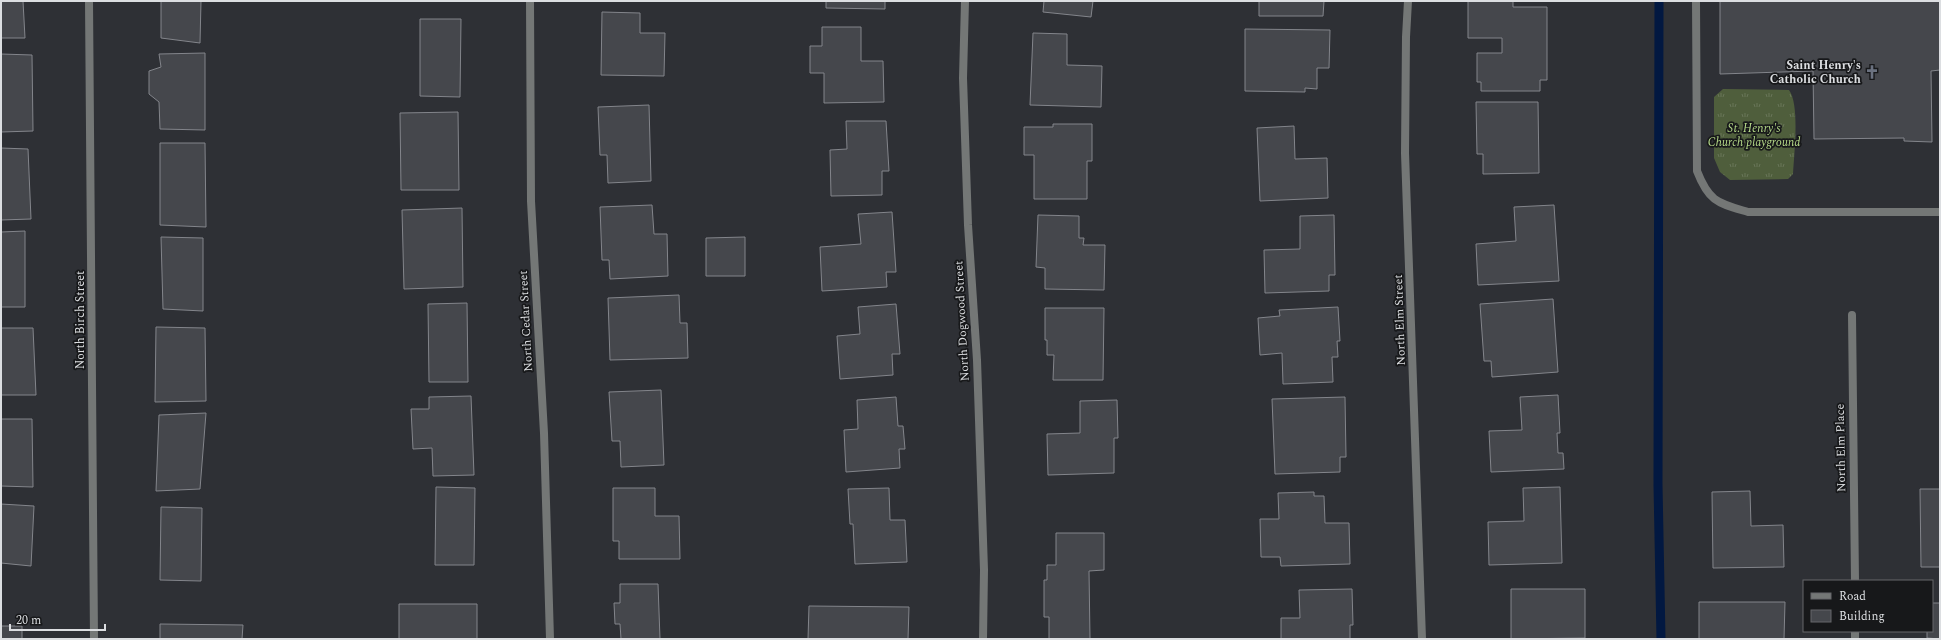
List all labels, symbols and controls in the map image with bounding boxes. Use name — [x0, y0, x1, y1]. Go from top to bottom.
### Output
place label: Saint Henry's Catholic Church — [1770, 56, 1862, 89]
church icon: Saint Henry's Catholic Church — [1864, 64, 1880, 80]
park label: St. Henry's Church playground — [1708, 119, 1800, 152]
street label: North Dogwood Street — [949, 260, 975, 382]
street label: North Cedar Street — [514, 270, 538, 372]
street label: North Birch Street — [71, 271, 90, 369]
street label: North Elm Street — [1389, 274, 1411, 366]
street label: North Elm Place — [1831, 403, 1851, 492]
legend — [1803, 580, 1933, 632]
text: Road — [1839, 587, 1866, 606]
scale bar — [10, 606, 105, 632]
text: Building — [1839, 607, 1885, 626]
text: 20 m — [16, 611, 41, 630]

